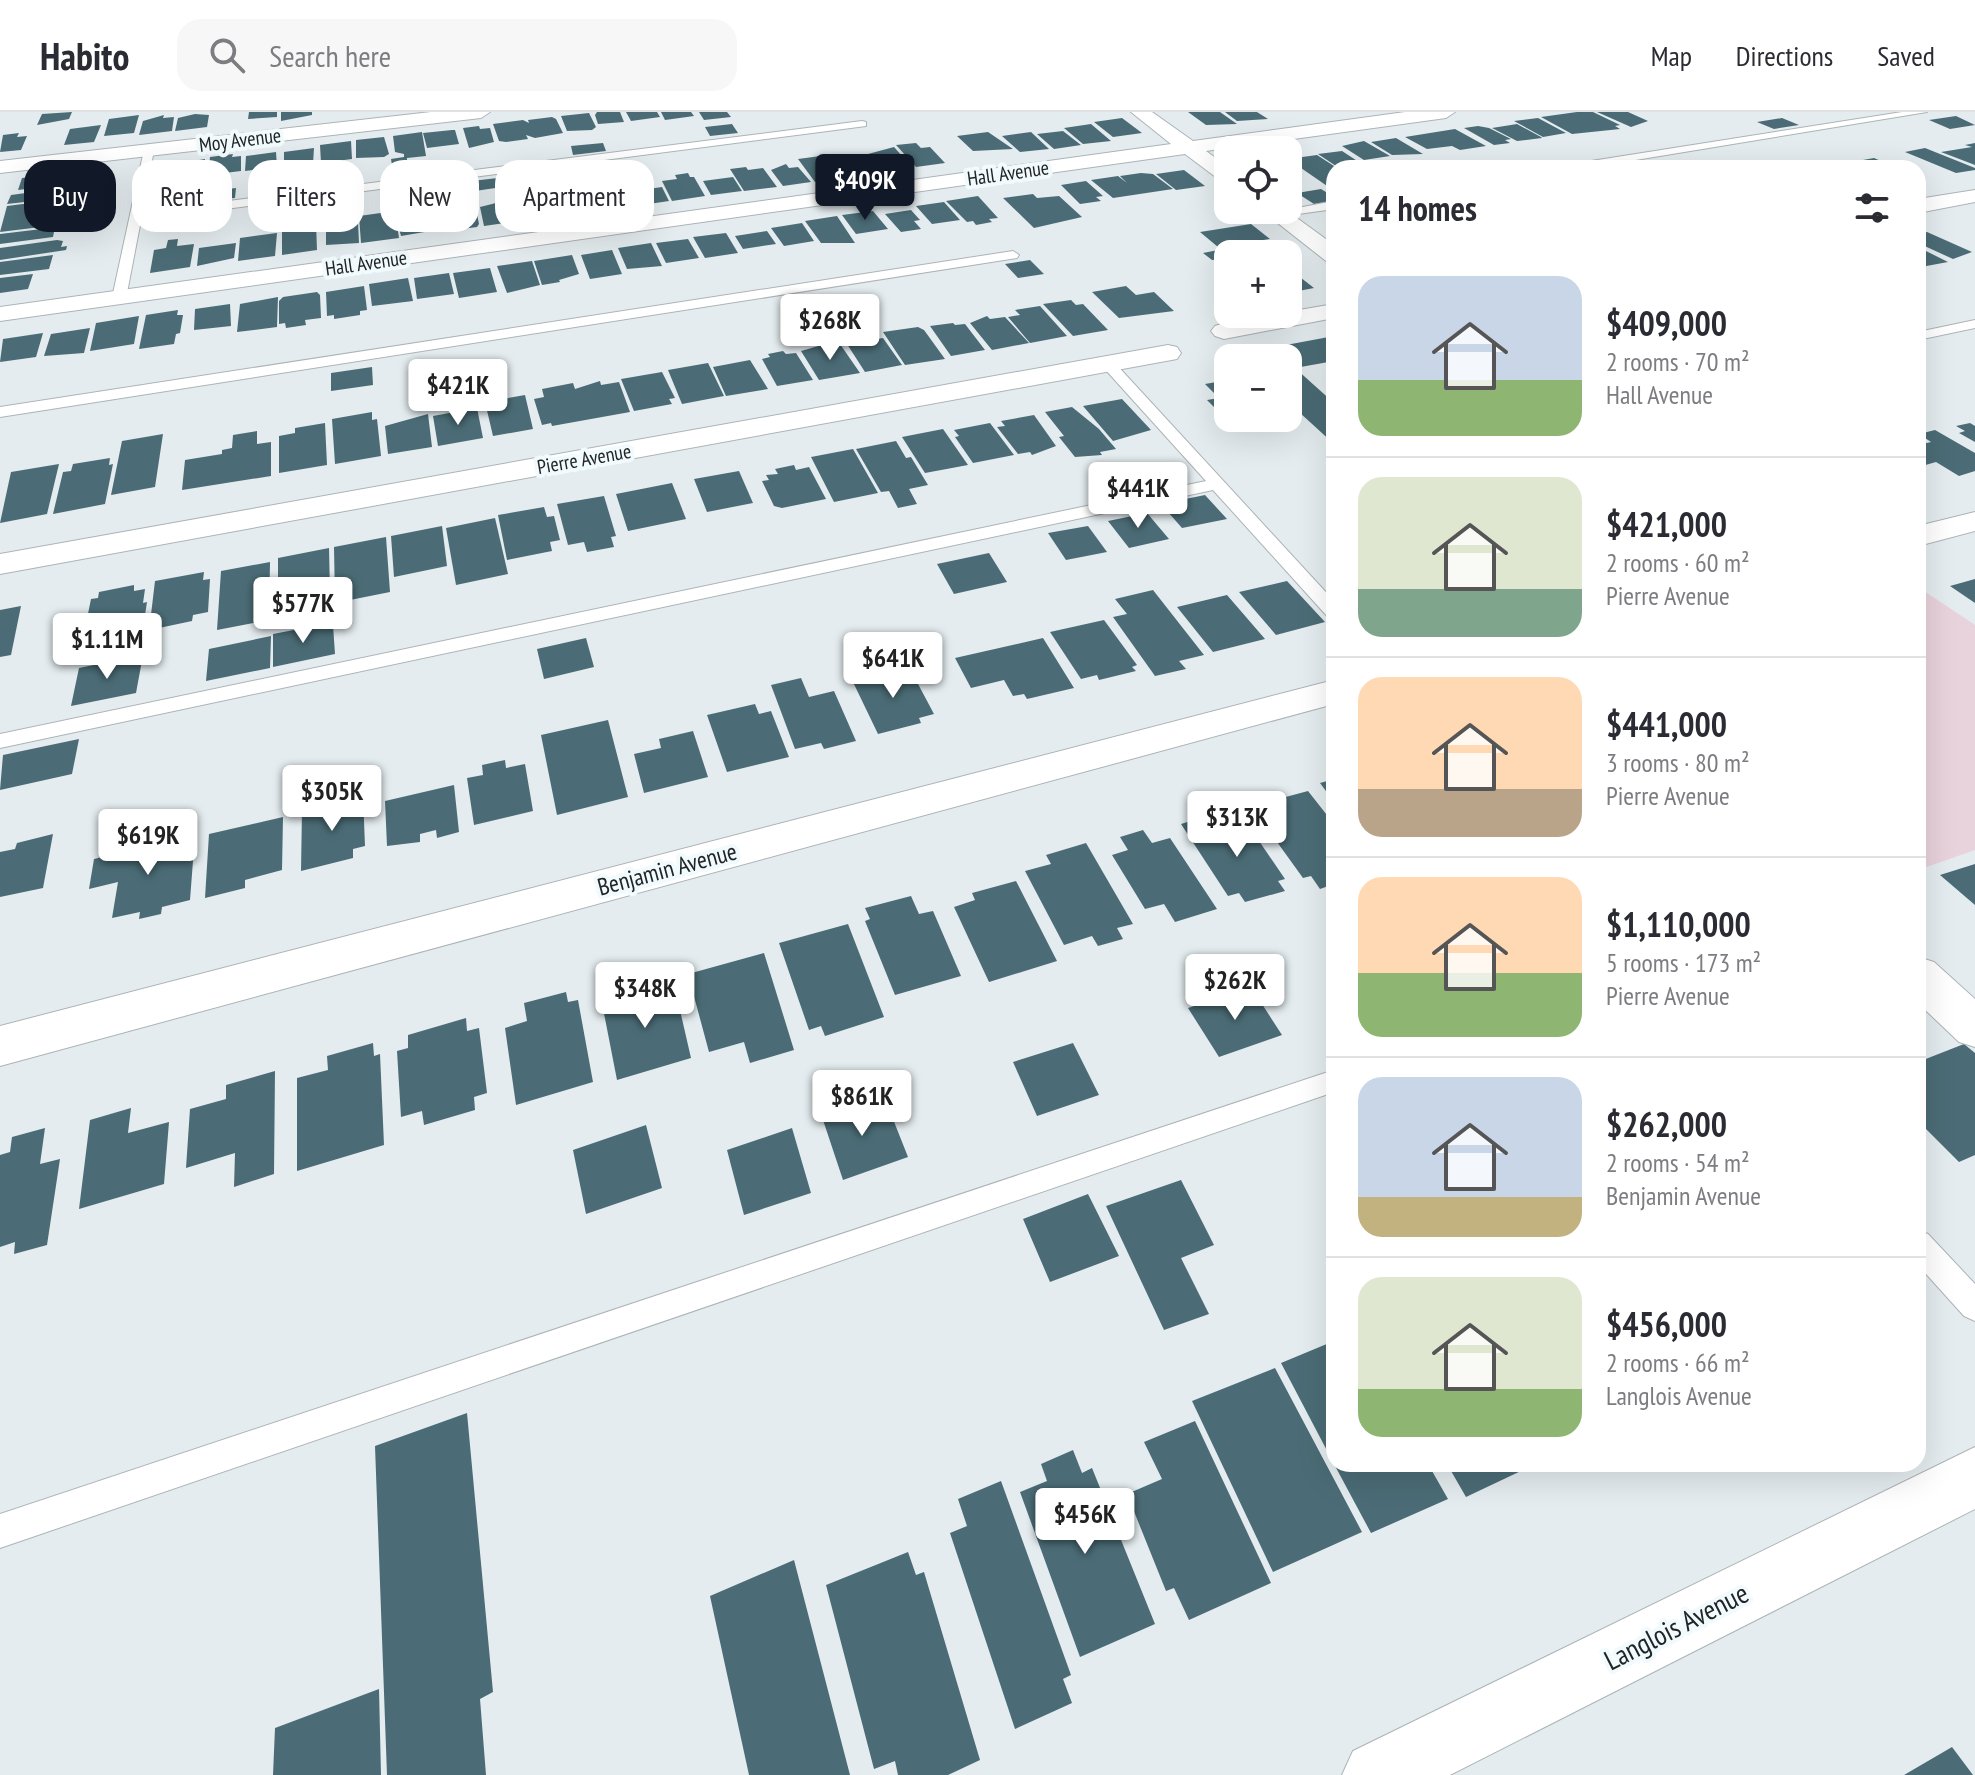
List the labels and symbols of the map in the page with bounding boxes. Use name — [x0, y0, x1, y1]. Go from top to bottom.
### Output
street label: Moy Avenue — [198, 122, 282, 158]
pin: $409K — [809, 154, 921, 222]
street label: Hall Avenue — [965, 154, 1051, 192]
street label: Hall Avenue — [323, 244, 409, 282]
pin: $268K — [774, 294, 886, 362]
pin: $421K — [402, 359, 514, 427]
street label: Pierre Avenue — [535, 438, 633, 480]
pin: $441K — [1082, 462, 1194, 530]
pin: $577K — [247, 577, 359, 645]
pin: $1.11M — [42, 613, 172, 681]
pin: $641K — [837, 632, 949, 700]
pin: $305K — [276, 765, 388, 833]
pin: $313K — [1181, 791, 1293, 859]
pin: $619K — [92, 809, 204, 877]
street label: Benjamin Avenue — [594, 836, 740, 902]
pin: $262K — [1179, 954, 1291, 1022]
pin: $348K — [589, 962, 701, 1030]
pin: $861K — [806, 1070, 918, 1138]
pin: $456K — [1029, 1488, 1141, 1556]
street label: Langlois Avenue — [1598, 1574, 1754, 1678]

